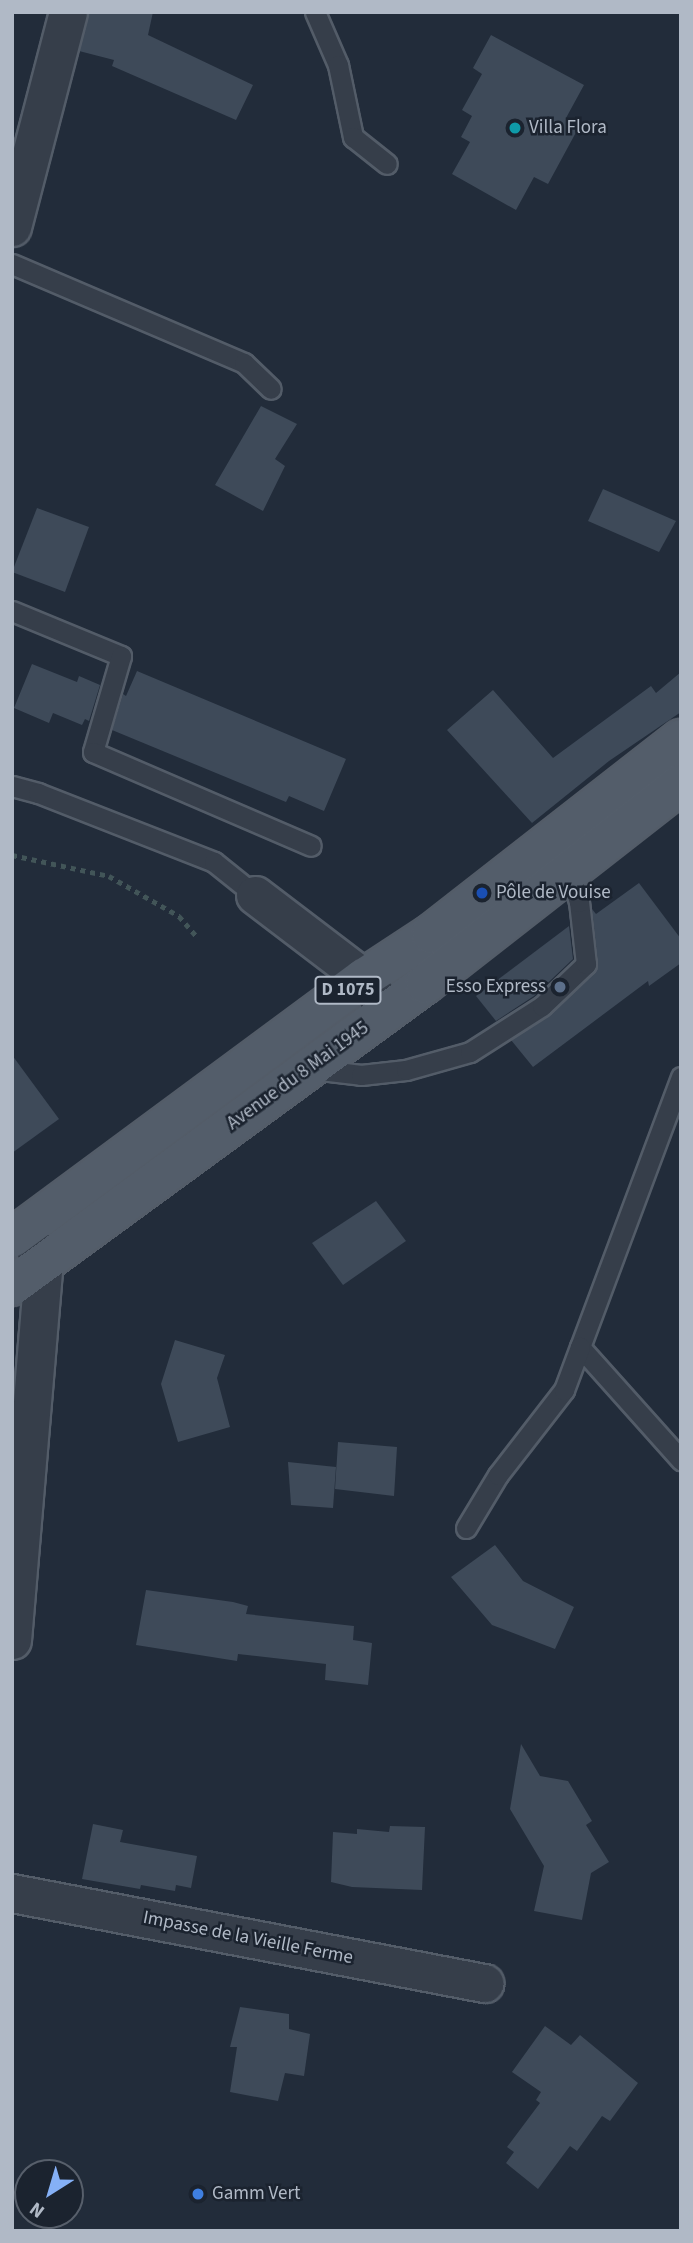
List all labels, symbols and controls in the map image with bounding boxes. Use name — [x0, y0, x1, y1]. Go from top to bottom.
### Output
place label: Villa Flora — [529, 117, 607, 139]
marker: Villa Flora — [507, 120, 523, 136]
place label: Pôle de Vouise — [496, 882, 611, 904]
marker: Pôle de Vouise — [474, 885, 490, 901]
road number: D 1075 — [313, 975, 383, 1004]
place label: Esso Express — [446, 976, 546, 998]
marker: Esso Express — [552, 979, 568, 995]
street label: Avenue du 8 Mai 1945 — [223, 1017, 373, 1135]
street label: Impasse de la Vieille Ferme — [141, 1906, 355, 1970]
north arrow — [14, 2159, 84, 2229]
place label: Gamm Vert — [212, 2183, 301, 2205]
marker: Gamm Vert — [190, 2186, 206, 2202]
text: N — [24, 2195, 50, 2224]

